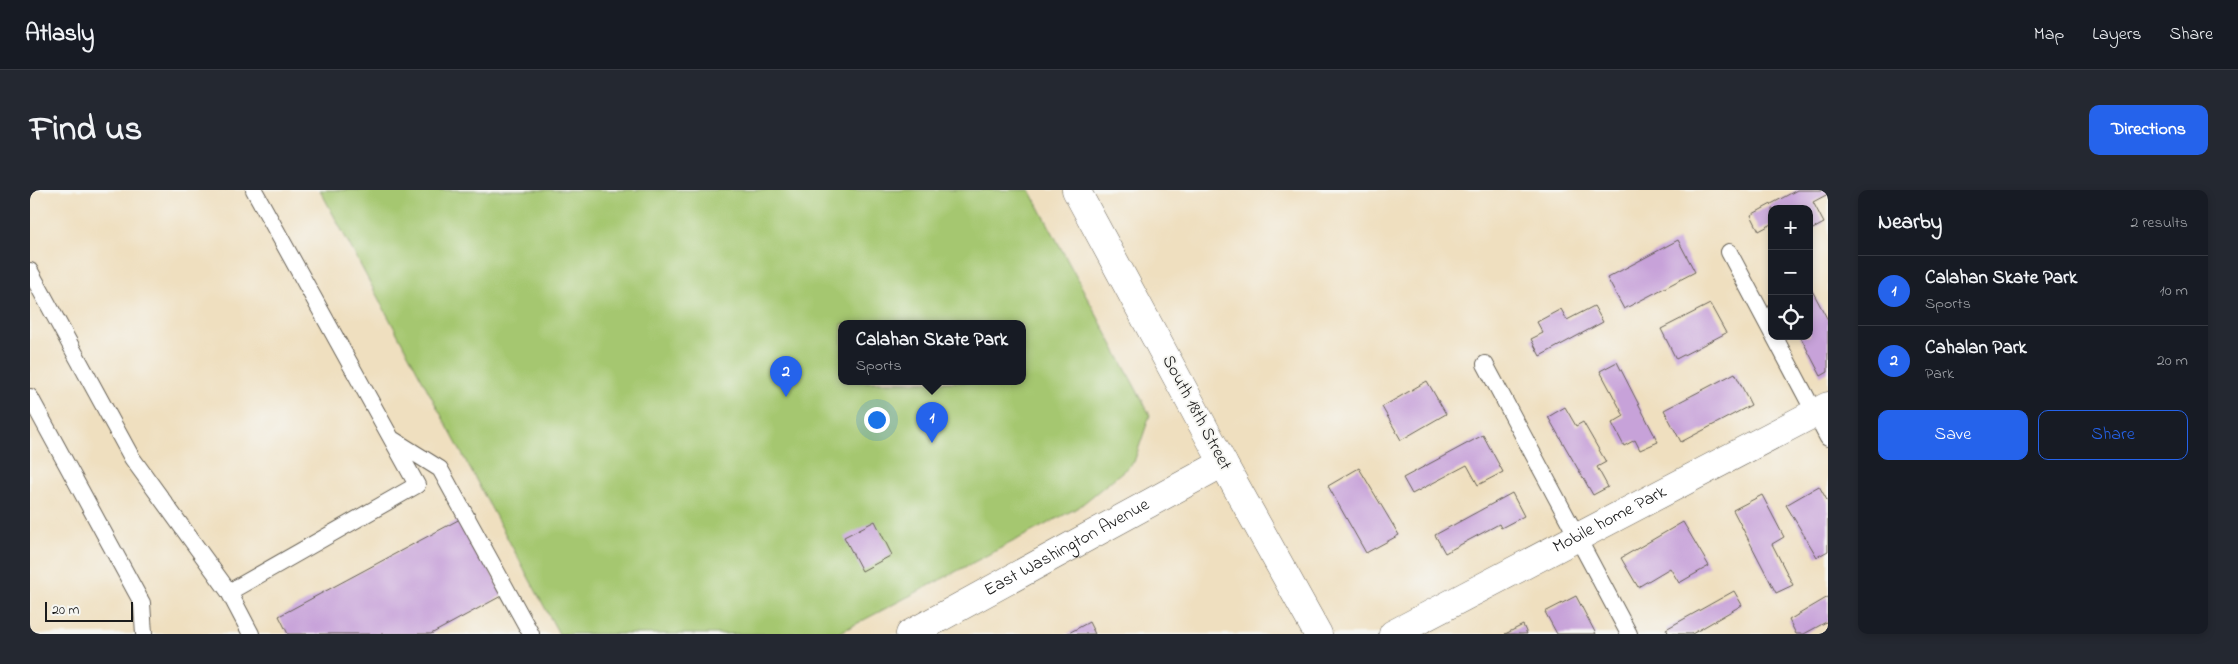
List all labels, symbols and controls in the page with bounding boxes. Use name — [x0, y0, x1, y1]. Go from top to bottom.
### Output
text: Atlasly — [25, 17, 94, 52]
text: Map — [2034, 22, 2064, 48]
text: Layers — [2092, 22, 2142, 48]
text: Share — [2170, 22, 2213, 48]
text: Find us — [30, 105, 142, 156]
button: Directions — [2089, 105, 2208, 155]
map controls — [1768, 205, 1813, 340]
button: + — [1768, 205, 1813, 250]
text: Nearby — [1878, 208, 1942, 238]
text: 2 results — [2130, 211, 2188, 235]
button: − — [1768, 250, 1813, 295]
text: Calahan Skate Park — [1925, 265, 2077, 292]
text: 1 — [1891, 279, 1897, 303]
text: 10 m — [2160, 279, 2188, 303]
text: Sports — [1925, 292, 1971, 316]
button: locate — [1768, 295, 1813, 340]
popup — [838, 320, 1026, 385]
text: Calahan Skate Park — [856, 327, 1008, 354]
text: Cahalan Park — [1925, 335, 2027, 362]
text: 2 — [1890, 349, 1898, 373]
text: 20 m — [2157, 349, 2188, 373]
street label: South 18th Street — [1155, 351, 1237, 475]
text: Sports — [856, 354, 902, 378]
pin: 2 — [770, 356, 802, 397]
text: Park — [1925, 362, 1954, 386]
pin: 1 — [916, 402, 948, 443]
your location — [864, 407, 890, 433]
button: Save — [1878, 410, 2028, 460]
button: Share — [2038, 410, 2188, 460]
street label: Mobile home Park — [1549, 480, 1672, 561]
street label: East Washington Avenue — [980, 492, 1155, 604]
scale bar — [45, 599, 132, 622]
text: 20 m — [52, 600, 79, 621]

